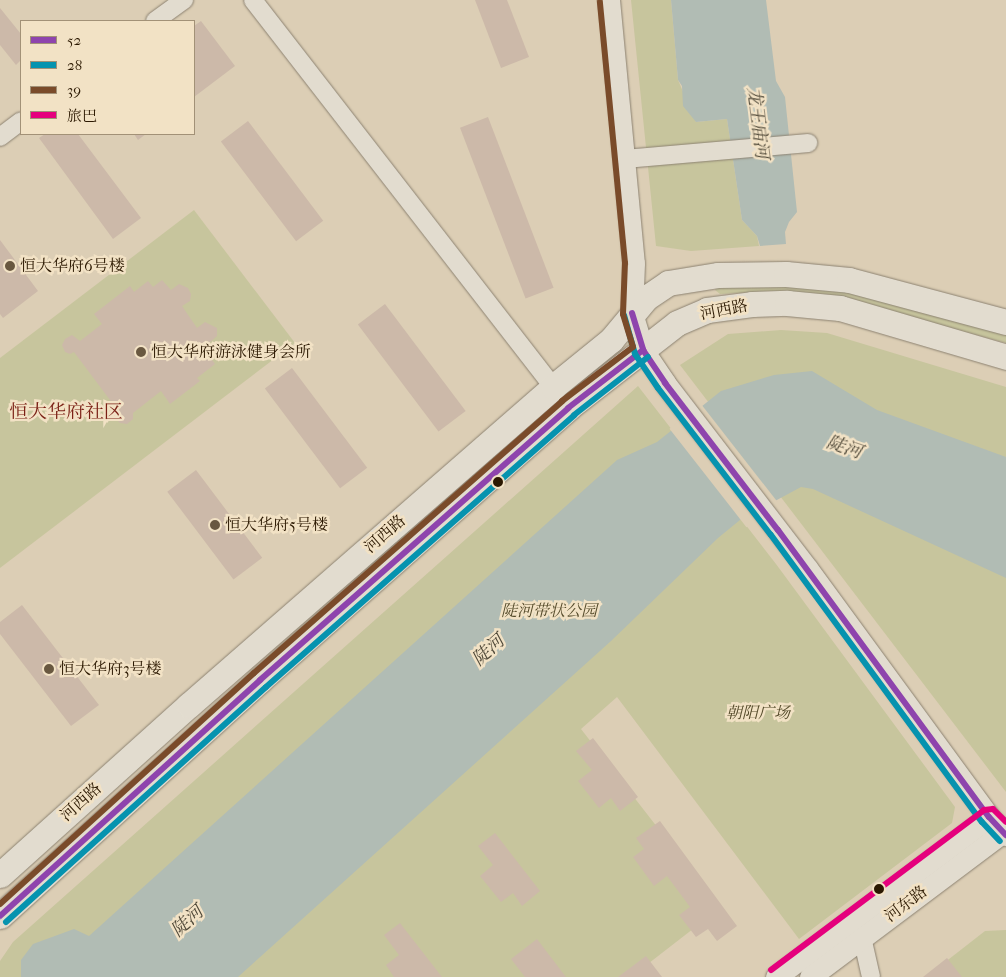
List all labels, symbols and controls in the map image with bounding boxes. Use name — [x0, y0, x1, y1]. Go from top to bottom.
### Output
legend — [20, 20, 195, 135]
text: 52 — [67, 31, 81, 49]
text: 28 — [67, 56, 82, 74]
text: 39 — [67, 81, 81, 99]
water label: 龙王庙河 — [742, 86, 772, 160]
text: 旅巴 — [67, 107, 97, 125]
place label: 恒大华府6号楼 — [20, 256, 125, 276]
marker: 恒大华府6号楼 — [4, 260, 16, 272]
street label: 河西路 — [699, 296, 749, 324]
place label: 恒大华府游泳健身会所 — [151, 342, 311, 362]
marker: 恒大华府游泳健身会所 — [135, 346, 147, 358]
district label: 恒大华府社区 — [9, 402, 123, 424]
water label: 陡河 — [823, 432, 865, 464]
unlabelled marker — [493, 477, 503, 487]
street label: 河西路 — [361, 511, 409, 557]
place label: 恒大华府5号楼 — [225, 515, 328, 535]
marker: 恒大华府5号楼 — [209, 519, 221, 531]
park label: 陡河带状公园 — [501, 601, 597, 621]
water label: 陡河 — [468, 631, 510, 671]
place label: 恒大华府3号楼 — [59, 659, 162, 679]
marker: 恒大华府3号楼 — [43, 663, 55, 675]
park label: 朝阳广场 — [726, 703, 790, 723]
street label: 河西路 — [57, 779, 105, 825]
street label: 河东路 — [881, 882, 931, 926]
unlabelled marker — [874, 884, 884, 894]
water label: 陡河 — [167, 902, 209, 942]

